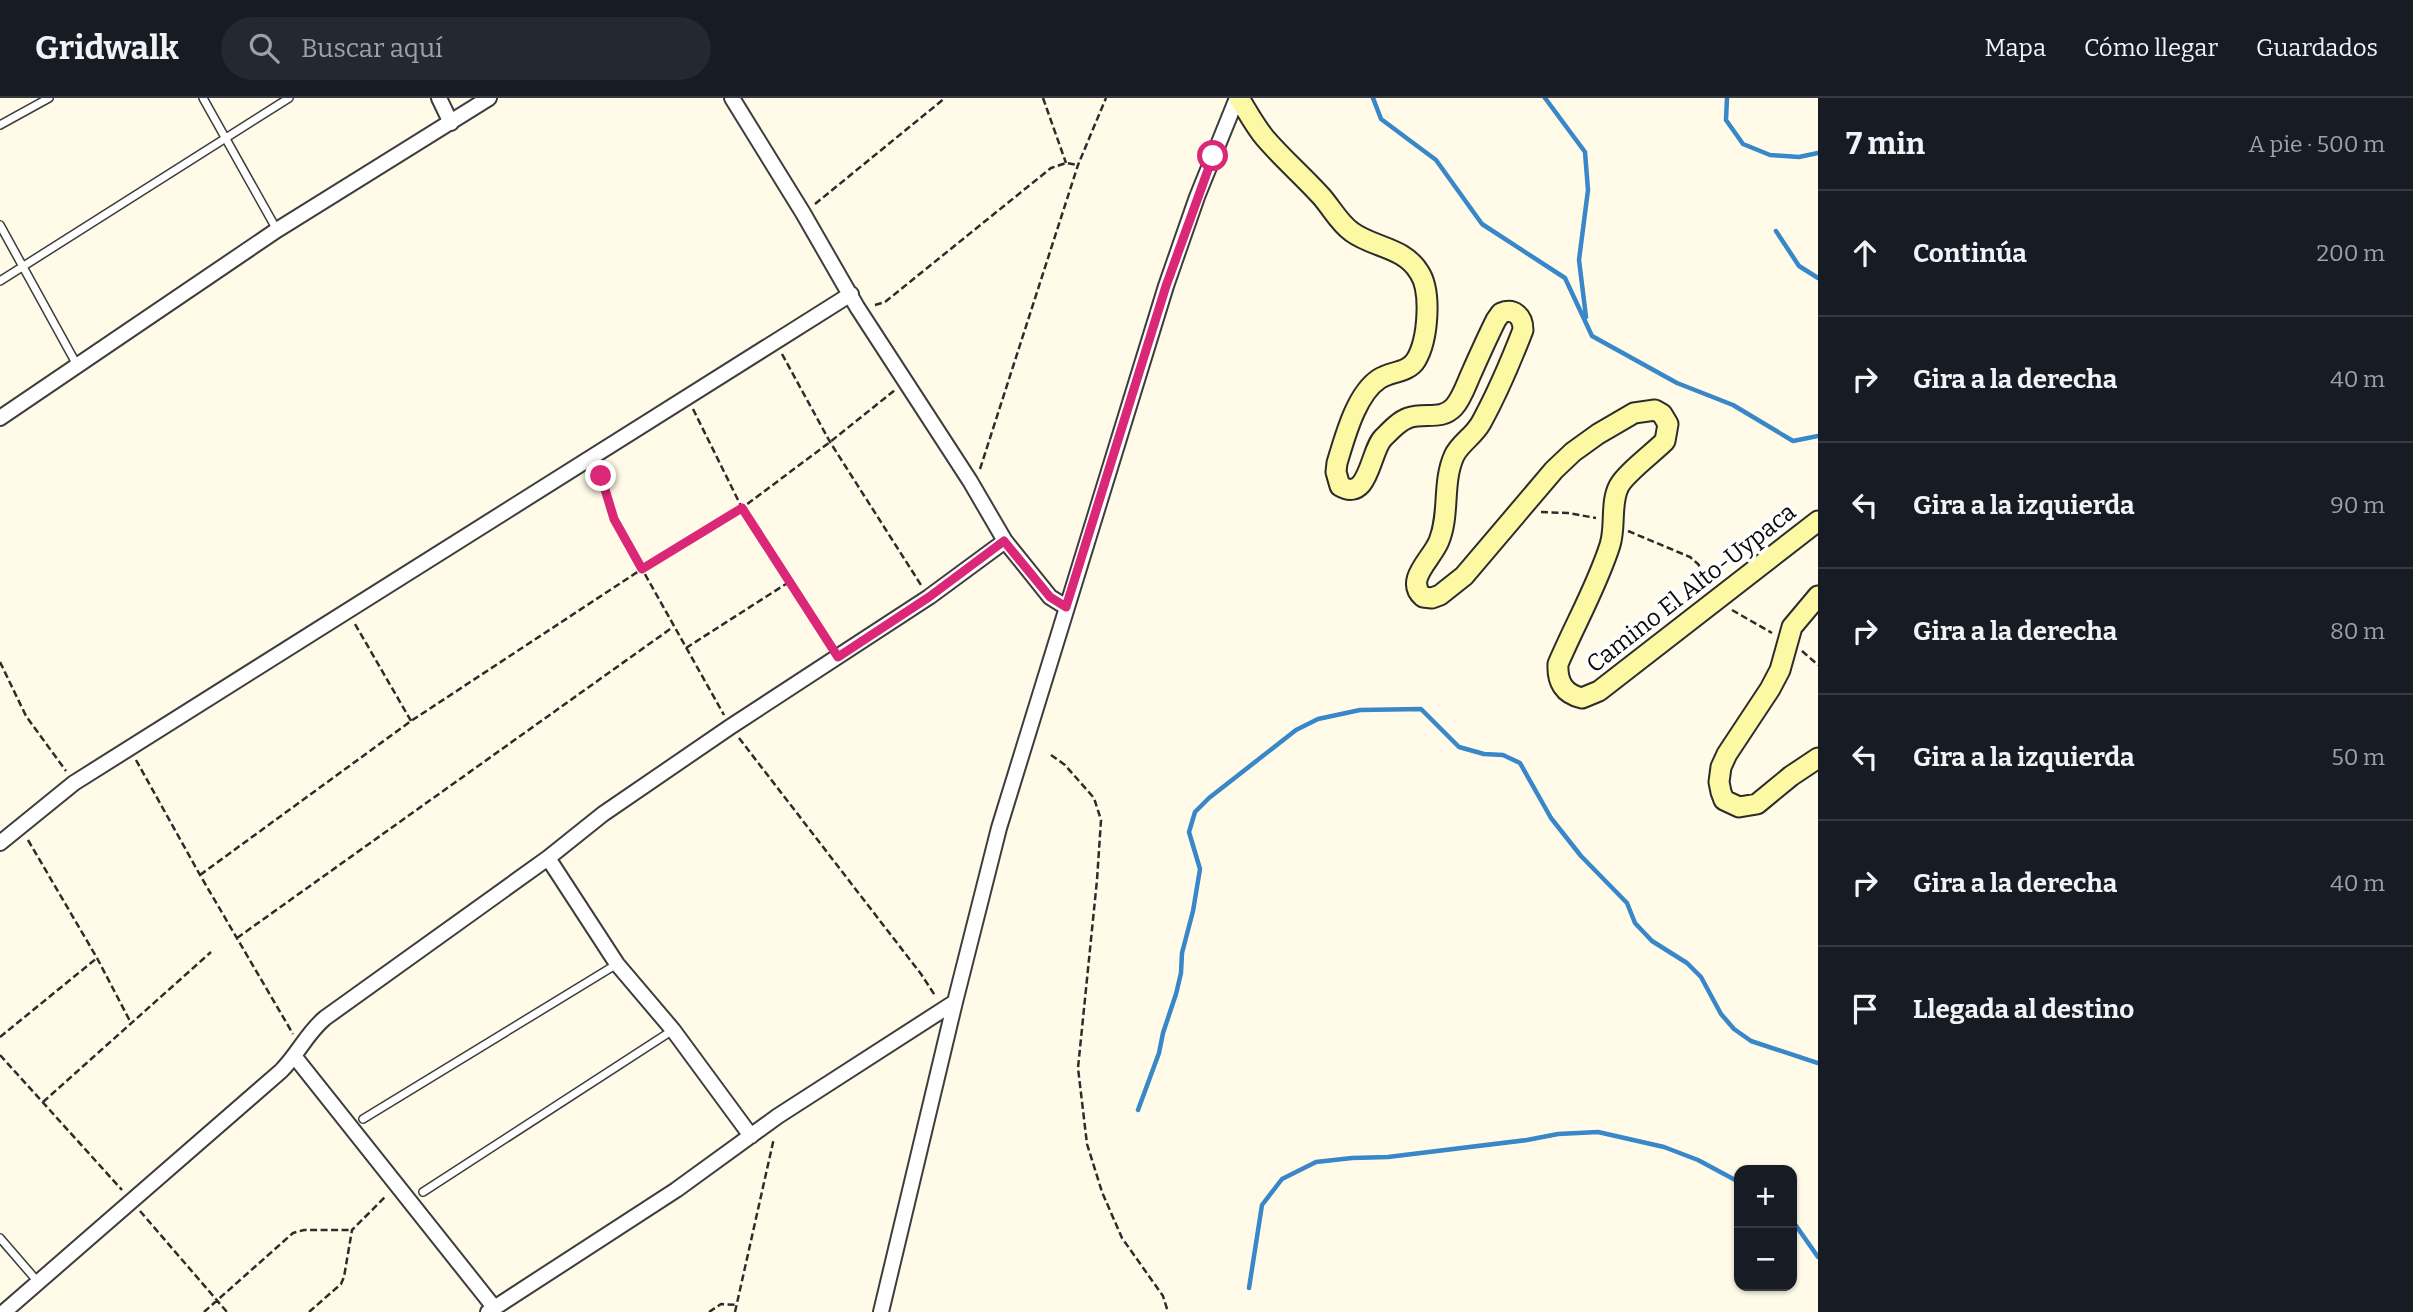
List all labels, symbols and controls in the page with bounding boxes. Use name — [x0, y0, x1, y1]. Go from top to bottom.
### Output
search box — [221, 17, 711, 80]
text: Gridwalk — [35, 28, 179, 68]
icon: search — [245, 29, 283, 67]
text: Buscar aquí — [301, 33, 443, 64]
text: Mapa — [1985, 34, 2046, 62]
text: Cómo llegar — [2084, 34, 2218, 62]
text: Guardados — [2256, 34, 2378, 62]
text: 7 min — [1846, 126, 1925, 162]
text: A pie · 500 m — [2249, 130, 2385, 158]
route start — [1197, 140, 1228, 171]
icon: ahead — [1846, 234, 1884, 272]
text: Continúa — [1913, 238, 2027, 269]
text: 200 m — [2316, 239, 2385, 267]
icon: right — [1846, 360, 1884, 398]
text: Gira a la derecha — [1913, 364, 2117, 395]
text: 40 m — [2330, 365, 2385, 393]
route end — [585, 460, 616, 491]
icon: left — [1846, 486, 1884, 524]
text: Gira a la izquierda — [1913, 490, 2135, 521]
text: 90 m — [2330, 491, 2385, 519]
street label: Camino El Alto-Uypaca — [1581, 498, 1801, 678]
icon: right — [1846, 612, 1884, 650]
text: Gira a la derecha — [1913, 616, 2117, 647]
text: 80 m — [2330, 617, 2385, 645]
icon: left — [1846, 738, 1884, 776]
text: Gira a la izquierda — [1913, 742, 2135, 773]
text: 50 m — [2331, 743, 2385, 771]
icon: right — [1846, 864, 1884, 902]
text: Gira a la derecha — [1913, 868, 2117, 899]
text: 40 m — [2330, 869, 2385, 897]
icon: arrive — [1846, 990, 1884, 1028]
text: Llegada al destino — [1913, 994, 2134, 1025]
map controls — [1734, 1165, 1797, 1291]
button: + — [1734, 1165, 1797, 1228]
button: − — [1734, 1228, 1797, 1291]

